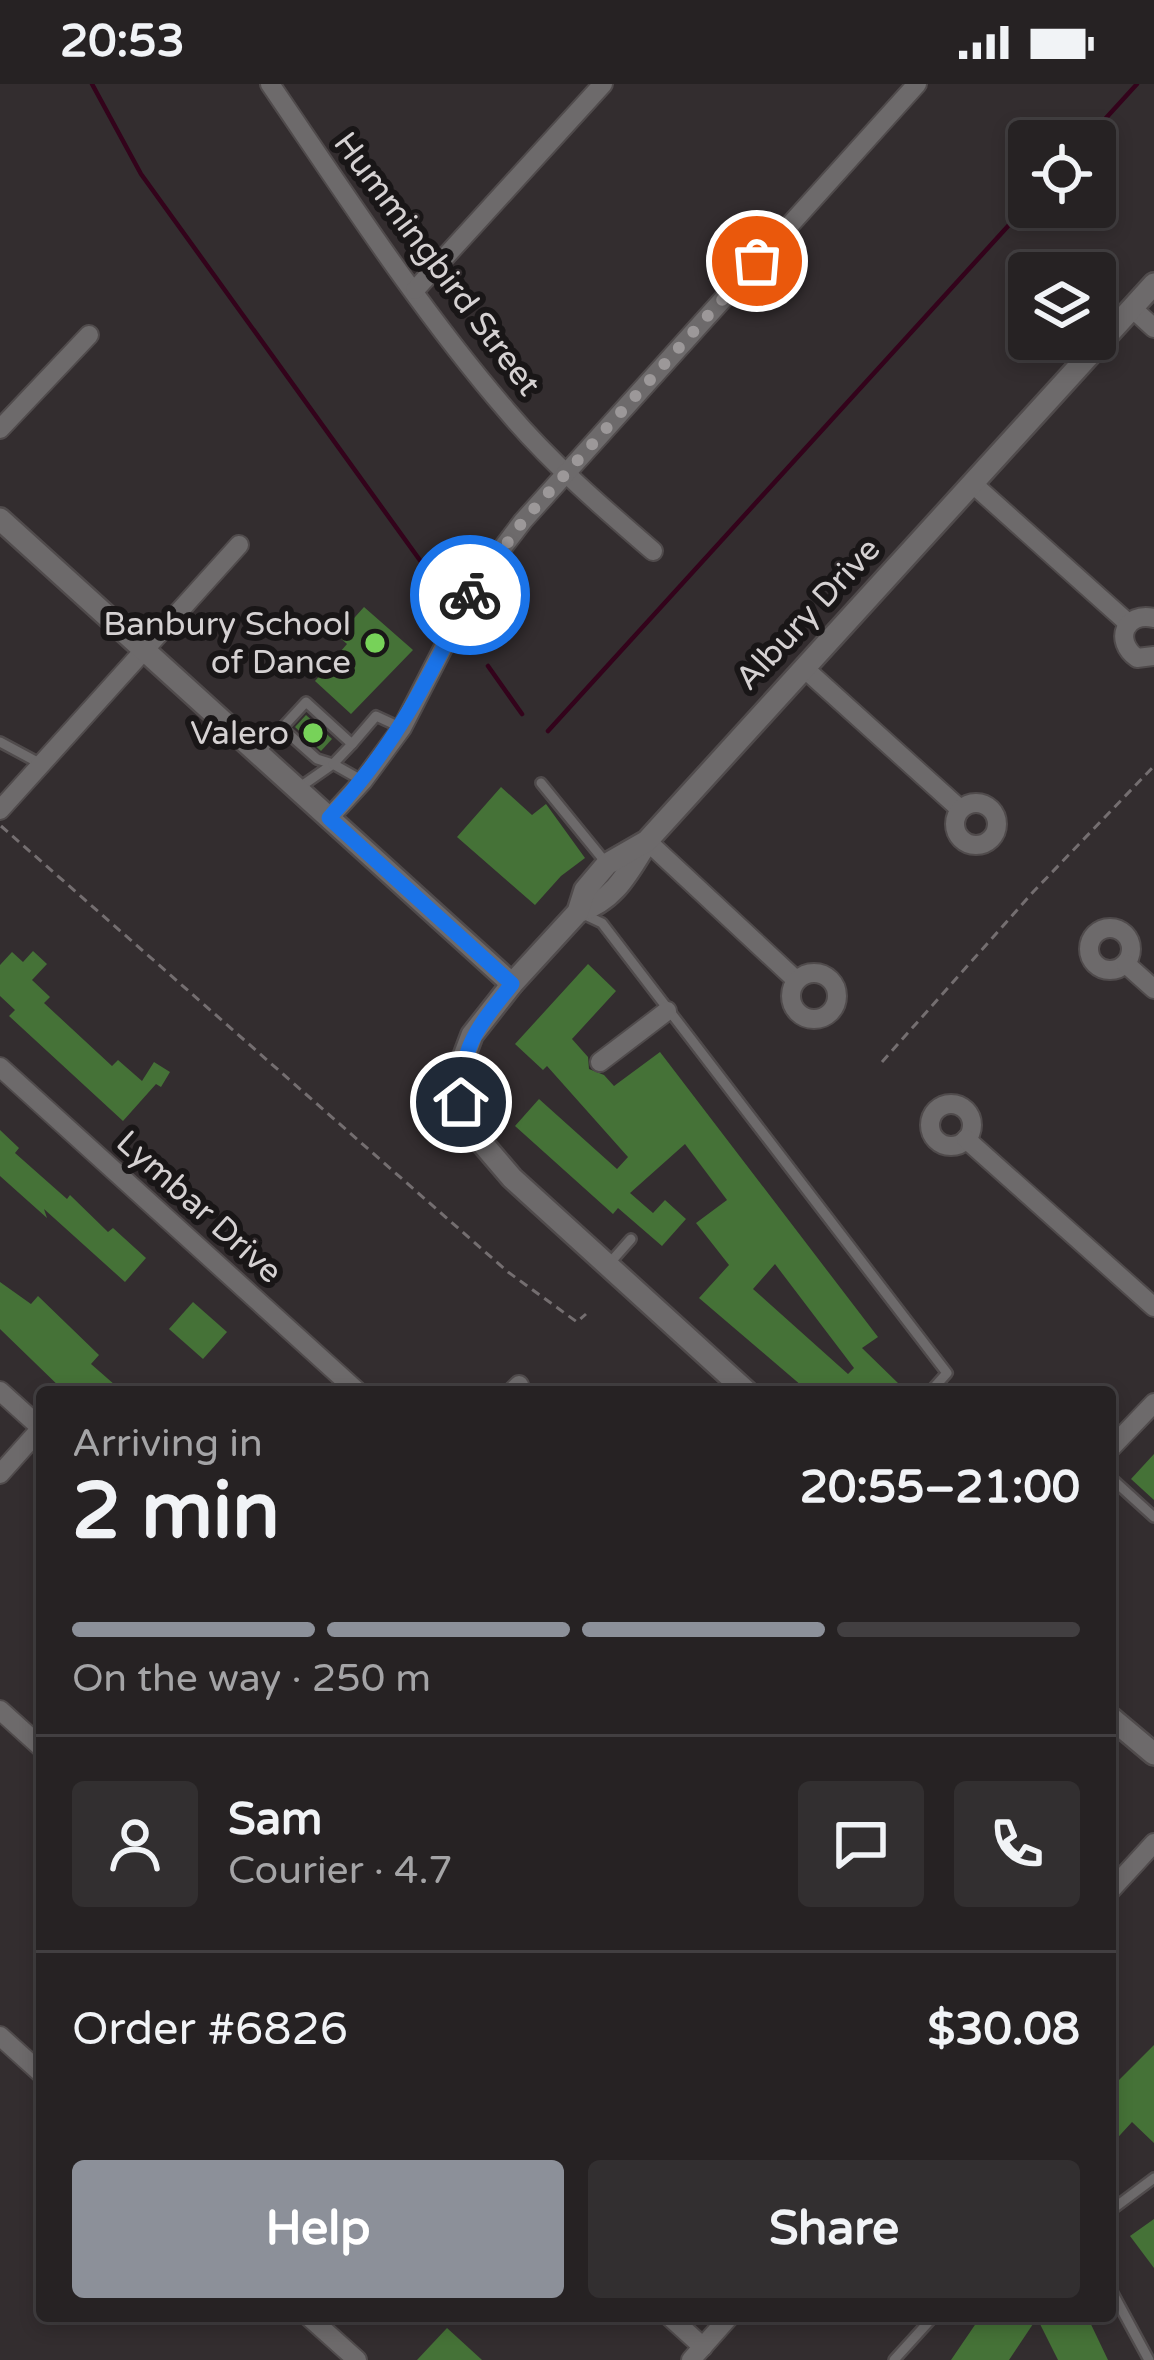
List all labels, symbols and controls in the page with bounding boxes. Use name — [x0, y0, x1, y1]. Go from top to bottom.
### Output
text: 20:53 — [60, 15, 185, 69]
map controls — [1008, 120, 1116, 360]
button: locate — [1008, 120, 1116, 228]
street label: Hummingbird Street — [325, 125, 549, 403]
pin — [706, 210, 808, 312]
icon: bag — [724, 228, 790, 294]
button: layers — [1008, 252, 1116, 360]
street label: Albury Drive — [728, 530, 888, 698]
courier — [410, 535, 530, 655]
icon: bike — [437, 562, 503, 628]
place label: Banbury School of Dance — [103, 605, 351, 682]
marker: Banbury School of Dance — [362, 630, 388, 656]
place label: Valero — [190, 714, 289, 753]
marker: Valero — [300, 720, 326, 746]
pin — [410, 1051, 512, 1153]
icon: home — [428, 1069, 494, 1135]
street label: Lymbar Drive — [108, 1123, 290, 1291]
text: Arriving in — [72, 1420, 263, 1467]
text: 20:55–21:00 — [800, 1461, 1080, 1515]
text: 2 min — [72, 1465, 280, 1559]
text: On the way · 250 m — [72, 1655, 431, 1702]
button: person — [72, 1781, 198, 1907]
button: chat — [798, 1781, 924, 1907]
button: phone — [954, 1781, 1080, 1907]
text: Sam — [228, 1793, 322, 1847]
text: Courier · 4.7 — [228, 1847, 453, 1894]
text: Order #6826 — [72, 2003, 348, 2057]
text: $30.08 — [928, 2003, 1080, 2057]
button: Help — [72, 2160, 564, 2298]
button: Share — [588, 2160, 1080, 2298]

